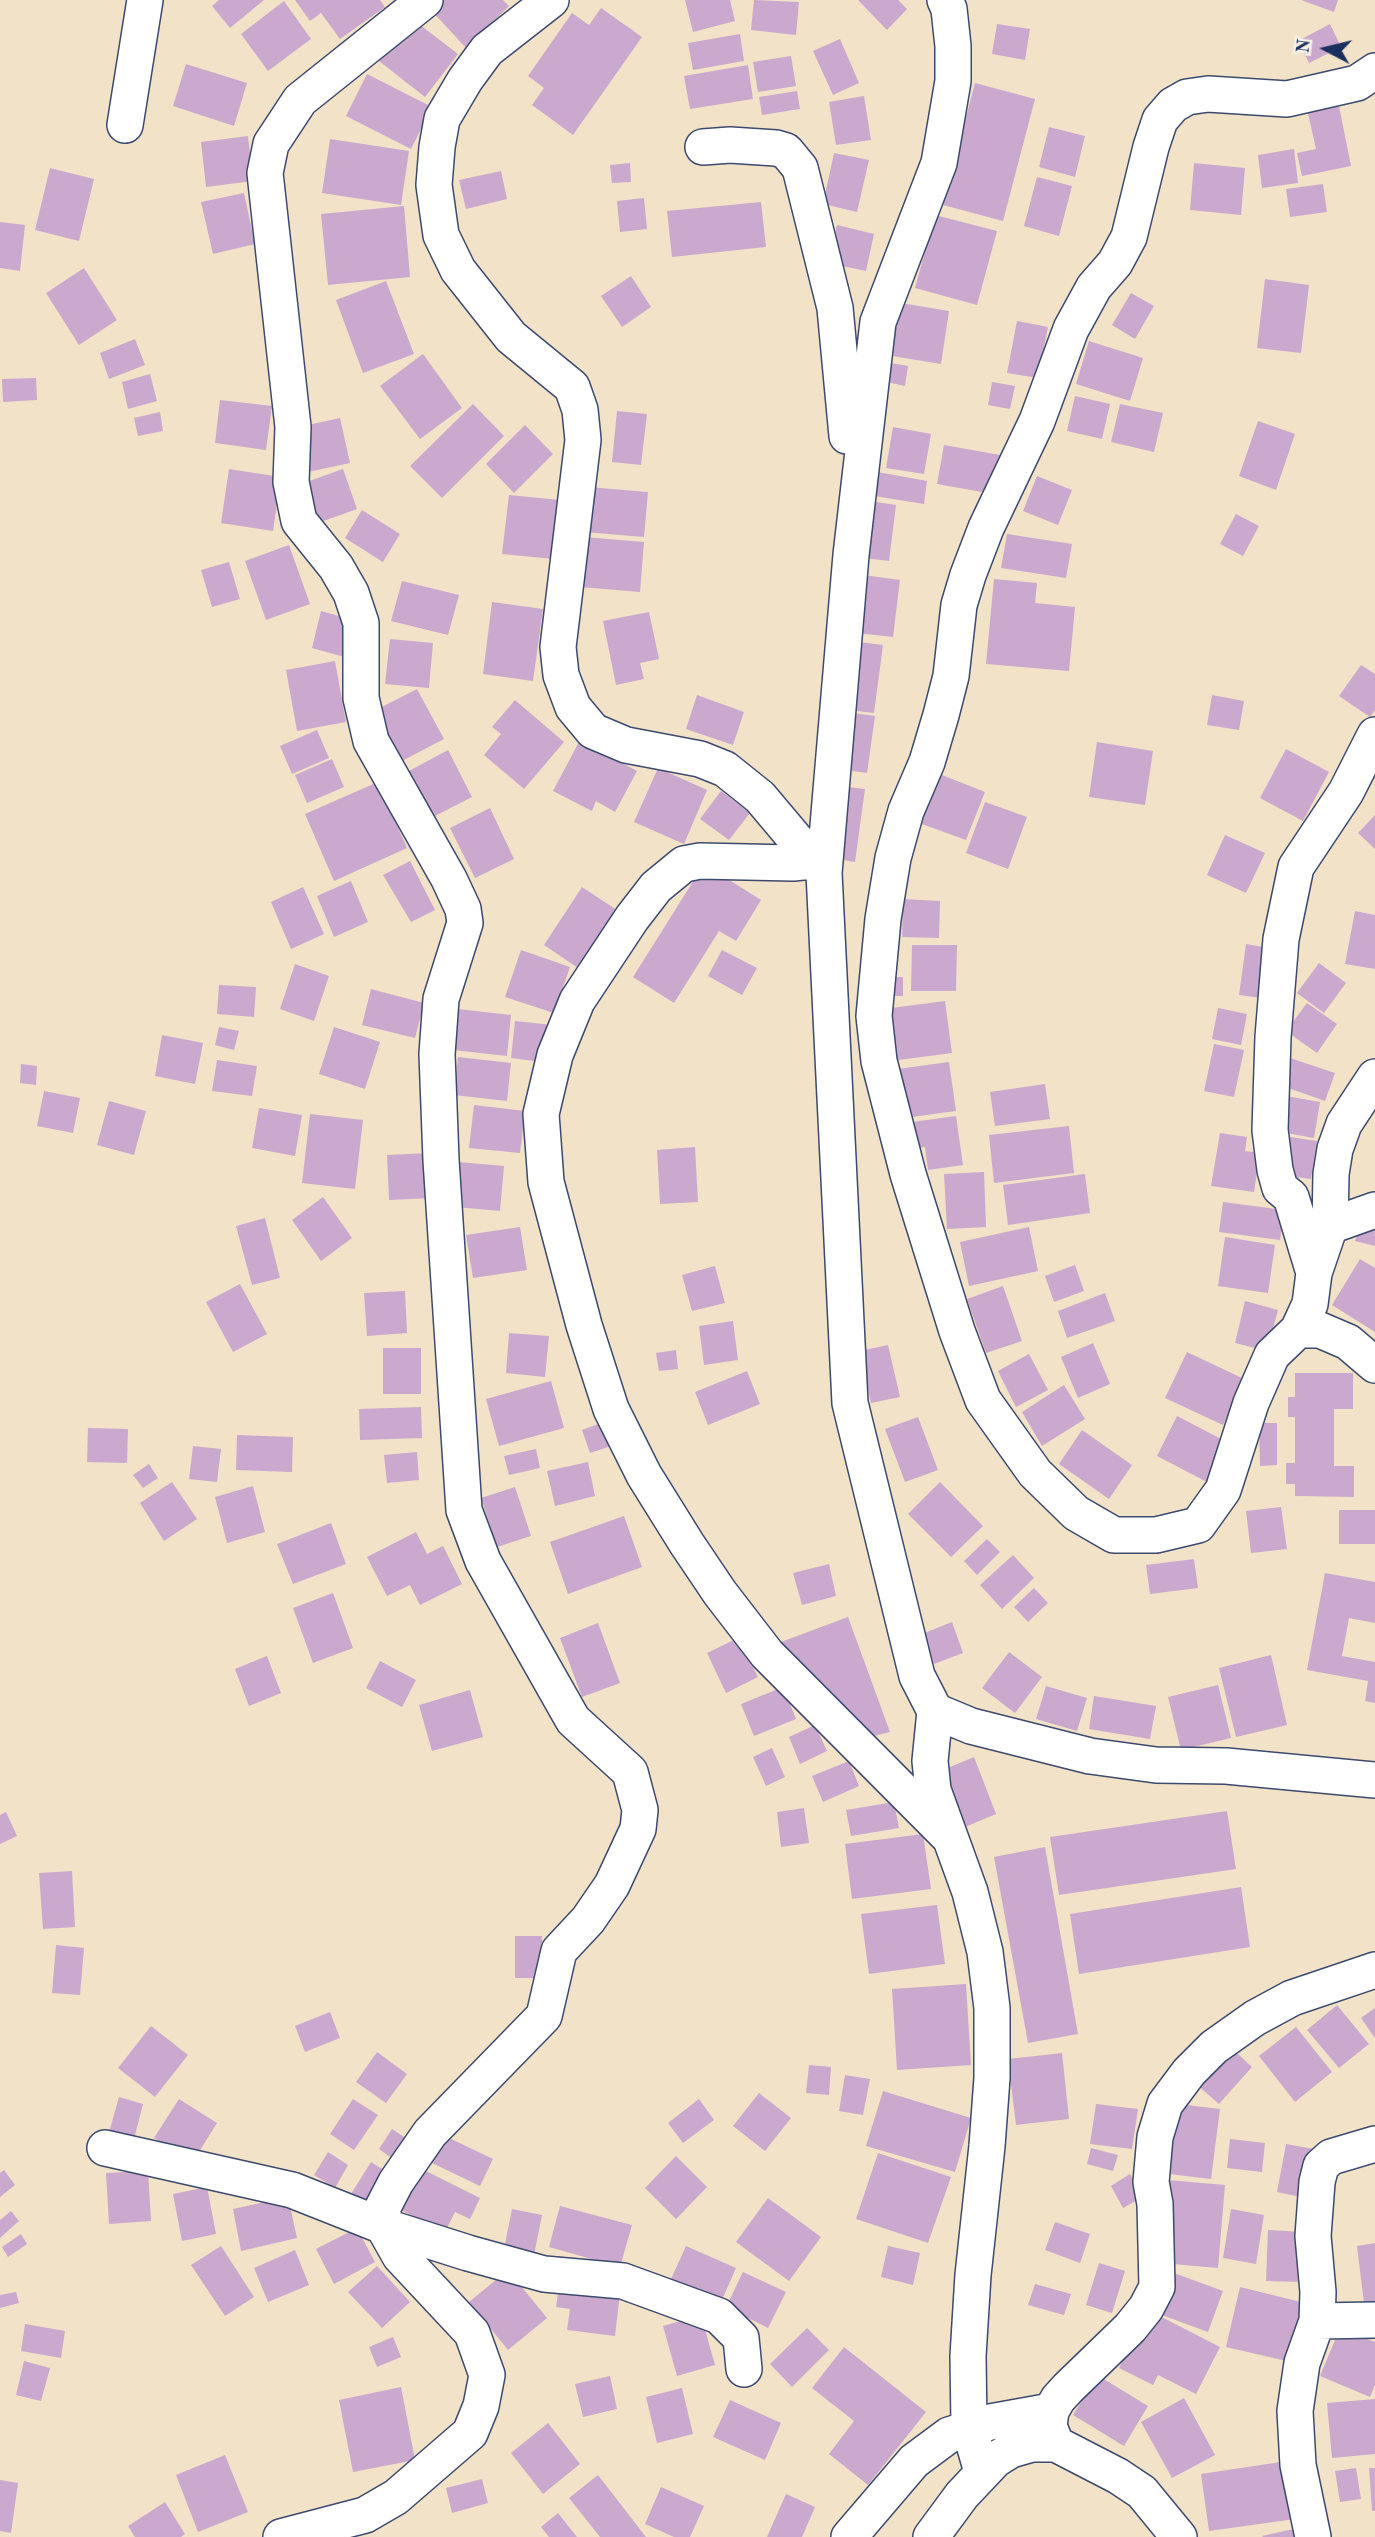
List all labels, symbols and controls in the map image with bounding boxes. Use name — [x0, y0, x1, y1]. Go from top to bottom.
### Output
north arrow — [1291, 14, 1361, 84]
text: N — [1294, 38, 1315, 55]

